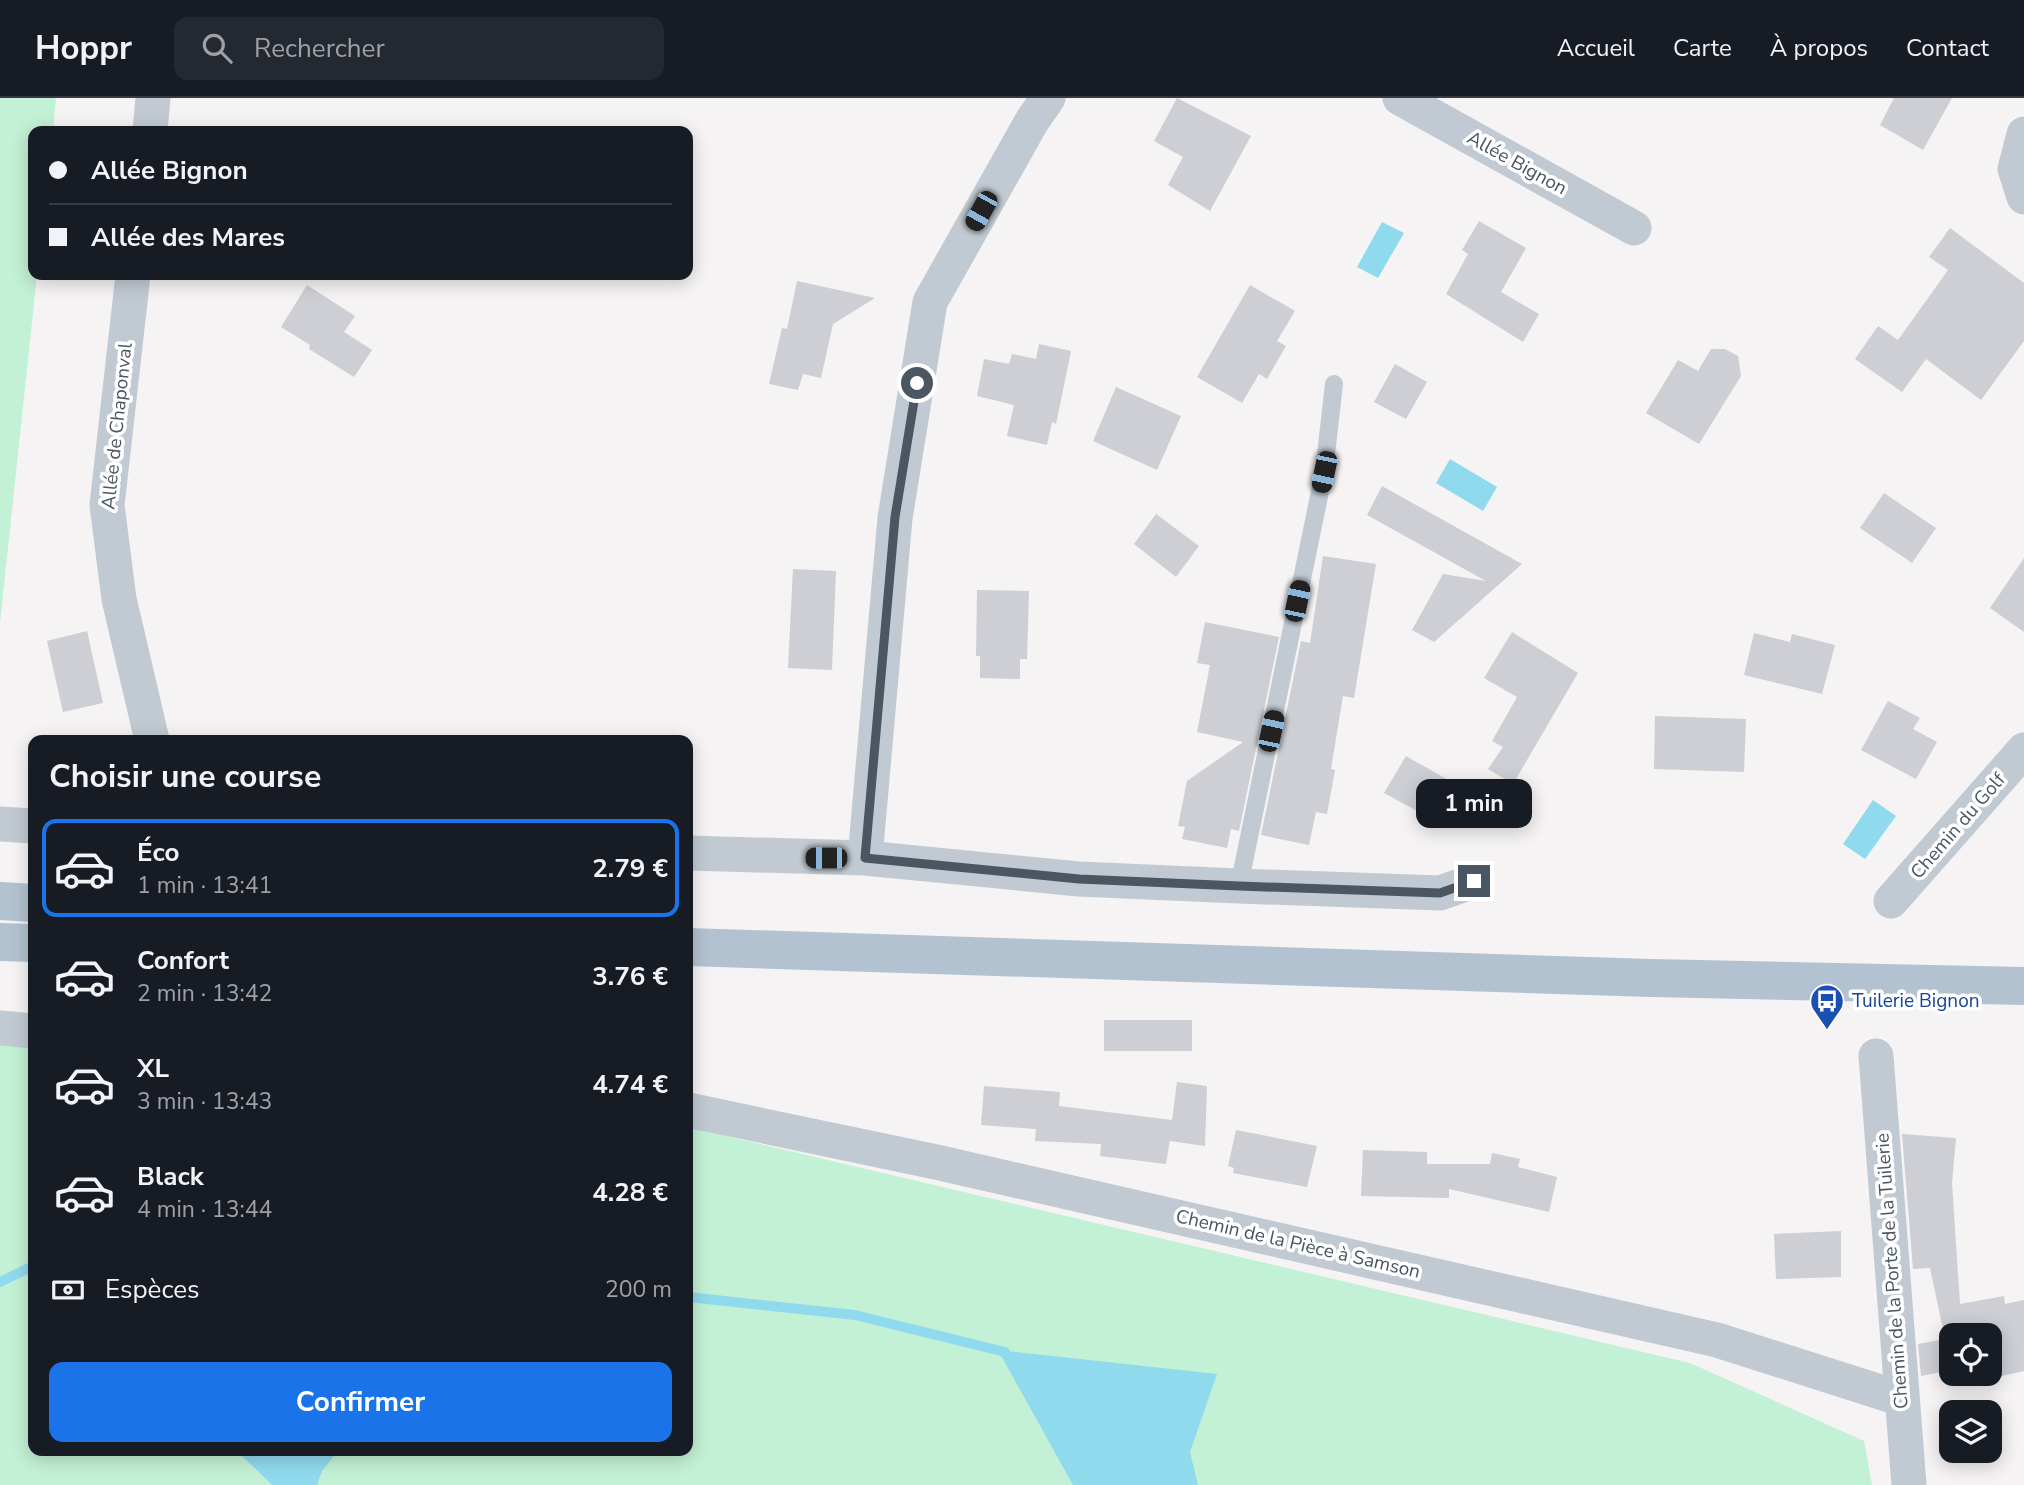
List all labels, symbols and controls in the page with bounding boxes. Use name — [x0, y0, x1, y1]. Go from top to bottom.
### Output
search box — [174, 17, 664, 80]
text: Hoppr — [35, 26, 132, 71]
icon: search — [198, 29, 236, 67]
text: Rechercher — [254, 31, 385, 66]
text: Accueil — [1557, 32, 1635, 64]
text: Carte — [1673, 32, 1732, 64]
text: À propos — [1770, 32, 1868, 64]
text: Contact — [1906, 32, 1989, 64]
street label: Allée Bignon — [1462, 125, 1572, 201]
text: Allée Bignon — [91, 153, 248, 188]
car — [962, 188, 1001, 234]
text: Allée des Mares — [91, 220, 285, 255]
street label: Allée de Chaponval — [95, 341, 139, 511]
route start — [901, 367, 933, 399]
car — [1310, 449, 1339, 495]
car — [1283, 578, 1312, 624]
car — [1257, 708, 1286, 754]
text: Choisir une course — [49, 755, 321, 798]
street label: Chemin du Golf — [1905, 767, 2012, 885]
callout: 1 min — [1416, 780, 1532, 828]
text: 1 min — [1444, 788, 1504, 819]
text: Éco — [137, 835, 179, 870]
icon: car — [53, 837, 116, 900]
car — [806, 848, 848, 869]
text: 2.79 € — [592, 851, 668, 886]
route end — [1458, 865, 1490, 897]
text: 1 min · 13:41 — [137, 870, 272, 901]
text: Confort — [137, 943, 229, 978]
icon: car — [53, 945, 116, 1008]
text: 3.76 € — [592, 959, 668, 994]
text: 2 min · 13:42 — [137, 978, 272, 1009]
bus stop icon: Tuilerie Bignon — [1808, 982, 1846, 1031]
place label: Tuilerie Bignon — [1852, 988, 1980, 1014]
text: XL — [137, 1051, 169, 1086]
icon: car — [53, 1053, 116, 1116]
text: 4.74 € — [592, 1067, 668, 1102]
text: 3 min · 13:43 — [137, 1086, 272, 1117]
street label: Chemin de la Porte de la Tuilerie — [1869, 1132, 1915, 1410]
text: Black — [137, 1159, 204, 1194]
icon: car — [53, 1161, 116, 1224]
text: 4.28 € — [592, 1175, 668, 1210]
text: 4 min · 13:44 — [137, 1194, 272, 1225]
street label: Chemin de la Pièce à Samson — [1173, 1203, 1423, 1285]
icon: cash — [49, 1271, 87, 1309]
text: Espèces — [105, 1272, 200, 1307]
text: 200 m — [605, 1274, 672, 1305]
map controls — [1939, 1323, 2002, 1463]
button: locate — [1939, 1323, 2002, 1386]
button: Confirmer — [49, 1362, 672, 1442]
button: layers — [1939, 1400, 2002, 1463]

